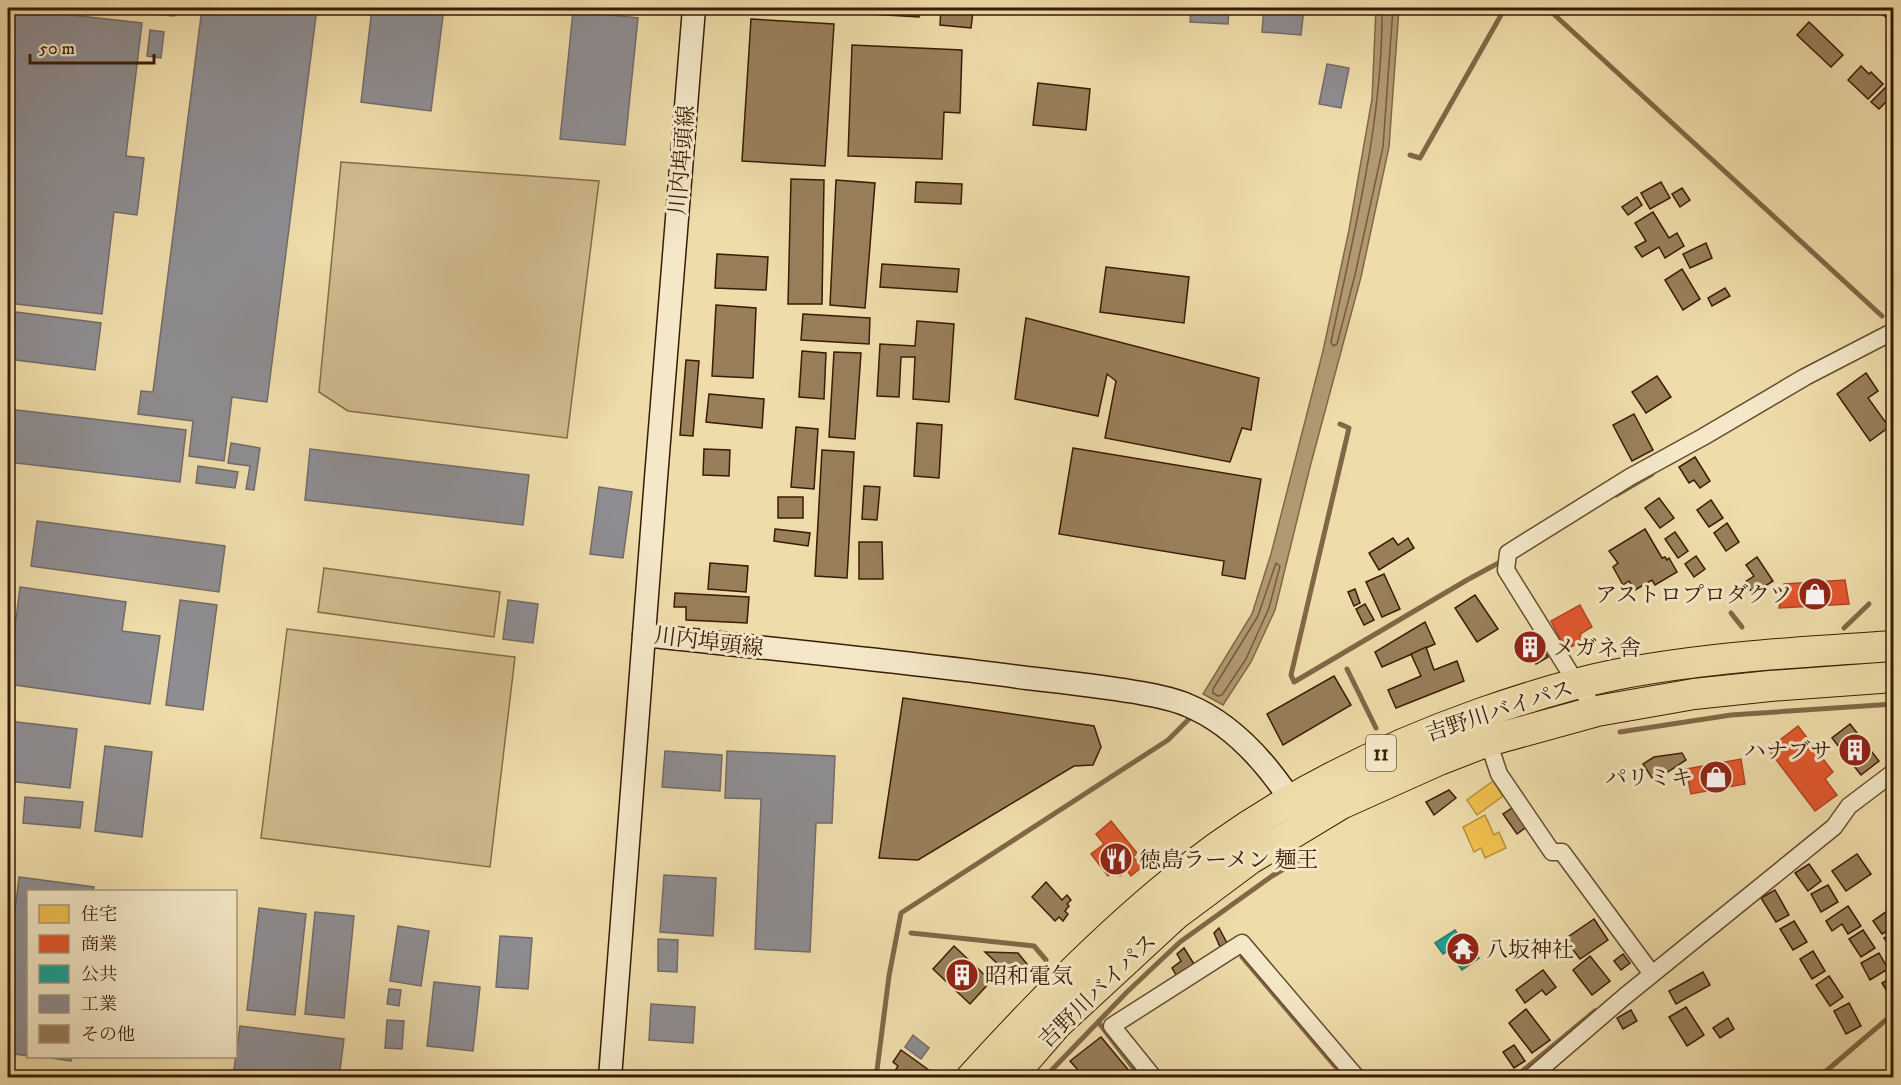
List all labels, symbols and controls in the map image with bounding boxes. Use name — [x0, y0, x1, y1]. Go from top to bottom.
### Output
scale bar — [30, 27, 154, 65]
text: 50 m — [39, 38, 75, 60]
street label: 川内埠頭線 — [664, 104, 701, 216]
shop icon: アストロプロダクツ — [1797, 576, 1833, 612]
place label: アストロプロダクツ — [1595, 582, 1792, 609]
street label: 川内埠頭線 — [653, 622, 765, 663]
building icon: メガネ舎 — [1512, 629, 1548, 665]
place label: メガネ舎 — [1553, 635, 1641, 662]
street label: 吉野川バイパス — [1422, 675, 1577, 748]
building icon: ハナブサ — [1837, 732, 1873, 768]
road number: 11 — [1366, 735, 1396, 771]
place label: ハナブサ — [1744, 738, 1832, 765]
shop icon: パリミキ — [1698, 759, 1734, 795]
place label: パリミキ — [1605, 765, 1693, 792]
restaurant icon: 徳島ラーメン 麺王 — [1098, 841, 1134, 877]
place label: 徳島ラーメン 麺王 — [1139, 847, 1319, 874]
legend — [27, 890, 237, 1058]
text: 住宅 — [81, 904, 117, 926]
street label: 吉野川バイパス — [1033, 928, 1163, 1054]
temple icon: 八坂神社 — [1445, 931, 1481, 967]
text: 商業 — [81, 934, 117, 956]
place label: 八坂神社 — [1486, 937, 1574, 964]
building icon: 昭和電気 — [944, 957, 980, 993]
place label: 昭和電気 — [985, 963, 1073, 990]
text: 公共 — [81, 964, 117, 986]
text: 工業 — [81, 994, 117, 1016]
text: その他 — [81, 1024, 135, 1046]

